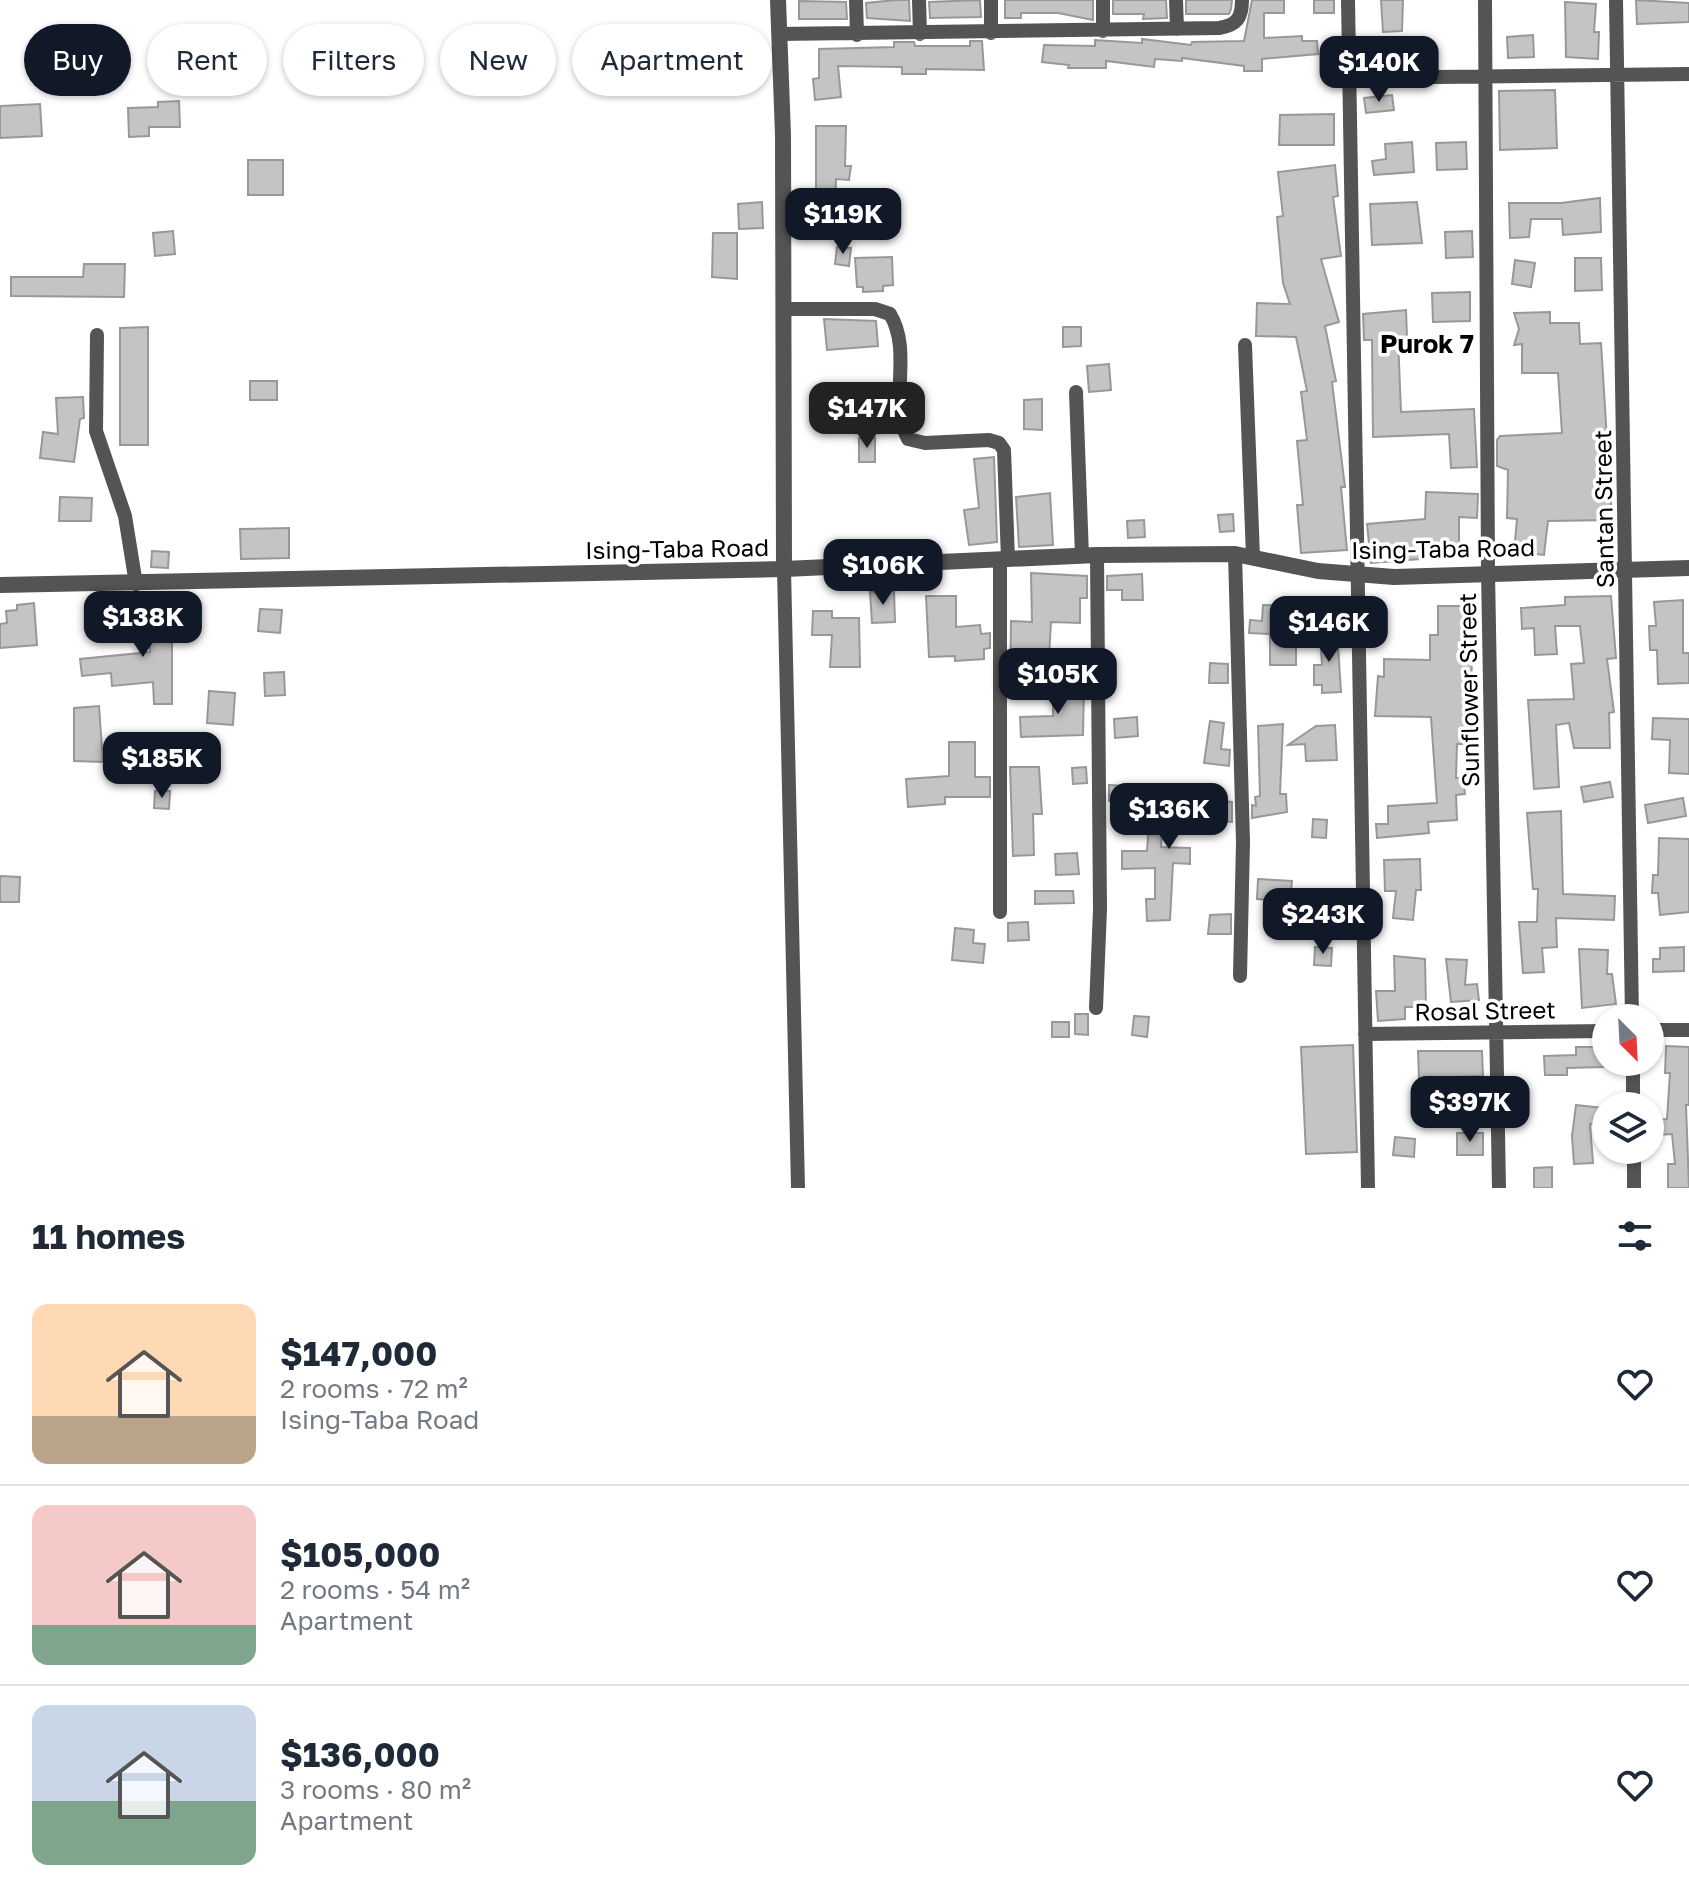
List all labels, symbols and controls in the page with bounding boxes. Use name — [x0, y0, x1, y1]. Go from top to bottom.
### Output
chip: Buy — [24, 24, 131, 96]
chip: Rent — [147, 24, 267, 96]
chip: Filters — [283, 24, 424, 96]
chip: New — [440, 24, 556, 96]
chip: Apartment — [572, 24, 772, 96]
pin: $140K — [1323, 36, 1435, 104]
text: $140K — [1338, 46, 1420, 77]
pin: $119K — [787, 188, 899, 256]
text: $119K — [803, 198, 883, 229]
district label: Purok 7 — [1380, 328, 1474, 359]
pin: $147K — [811, 382, 923, 450]
text: $147K — [827, 392, 907, 423]
street label: Santan Street — [1587, 430, 1619, 588]
street label: Ising-Taba Road — [585, 532, 769, 564]
street label: Ising-Taba Road — [1351, 532, 1535, 564]
pin: $106K — [827, 539, 939, 607]
text: $106K — [841, 549, 925, 580]
pin: $138K — [87, 591, 199, 659]
street label: Sunflower Street — [1452, 592, 1484, 788]
pin: $146K — [1273, 596, 1385, 664]
text: $138K — [102, 601, 184, 632]
text: $146K — [1288, 606, 1370, 637]
pin: $105K — [1002, 648, 1114, 716]
text: $105K — [1017, 658, 1099, 689]
pin: $185K — [106, 732, 218, 800]
text: $185K — [121, 742, 203, 773]
pin: $136K — [1113, 783, 1225, 851]
text: $136K — [1128, 793, 1210, 824]
pin: $243K — [1267, 888, 1379, 956]
text: $243K — [1281, 898, 1365, 929]
street label: Rosal Street — [1414, 994, 1556, 1026]
north arrow — [1592, 1004, 1664, 1076]
map controls — [1592, 1004, 1664, 1164]
pin: $397K — [1414, 1076, 1526, 1144]
text: $397K — [1429, 1086, 1511, 1117]
button: layers — [1592, 1092, 1664, 1164]
icon: filters — [1613, 1214, 1657, 1258]
text: 11 homes — [32, 1216, 185, 1256]
text: $147,000 — [280, 1333, 437, 1373]
icon: home — [96, 1336, 192, 1432]
icon: heart — [1613, 1362, 1657, 1406]
text: 2 rooms · 72 m² — [280, 1373, 468, 1404]
text: Ising-Taba Road — [280, 1404, 479, 1435]
text: $105,000 — [280, 1534, 440, 1574]
icon: home — [96, 1537, 192, 1633]
icon: heart — [1613, 1563, 1657, 1607]
text: 2 rooms · 54 m² — [280, 1574, 470, 1605]
text: Apartment — [280, 1605, 413, 1636]
text: $136,000 — [280, 1734, 440, 1774]
icon: home — [96, 1737, 192, 1833]
icon: heart — [1613, 1763, 1657, 1807]
text: 3 rooms · 80 m² — [280, 1774, 471, 1805]
text: Apartment — [280, 1805, 413, 1836]

